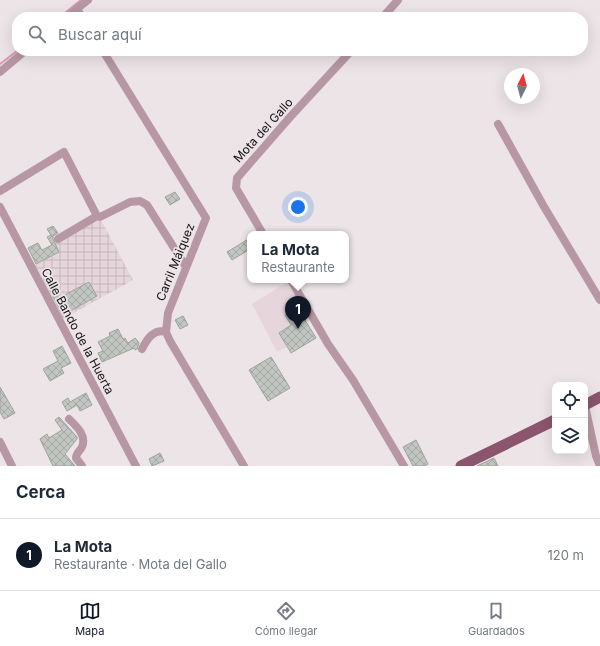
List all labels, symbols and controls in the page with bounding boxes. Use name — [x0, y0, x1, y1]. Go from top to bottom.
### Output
search box — [12, 12, 588, 56]
icon: search — [26, 23, 48, 45]
text: Buscar aquí — [58, 25, 142, 44]
north arrow — [504, 68, 540, 104]
street label: Mota del Gallo — [230, 95, 296, 165]
your location — [288, 197, 308, 217]
street label: Carril Máiquez — [153, 221, 197, 303]
popup — [247, 231, 349, 283]
text: La Mota — [261, 240, 319, 259]
text: Restaurante — [261, 259, 335, 275]
street label: Calle Bando de la Huerta — [38, 265, 118, 397]
pin: 1 — [285, 296, 311, 329]
map controls — [552, 382, 588, 454]
button: locate — [552, 382, 588, 418]
button: layers — [552, 418, 588, 454]
text: Cerca — [16, 482, 65, 502]
text: La Mota — [54, 537, 112, 556]
text: 1 — [26, 547, 32, 563]
text: 120 m — [548, 547, 584, 563]
text: Restaurante · Mota del Gallo — [54, 556, 227, 572]
tab: Mapa — [75, 600, 104, 638]
tab: Cómo llegar — [255, 600, 317, 638]
tab: Guardados — [468, 600, 525, 638]

